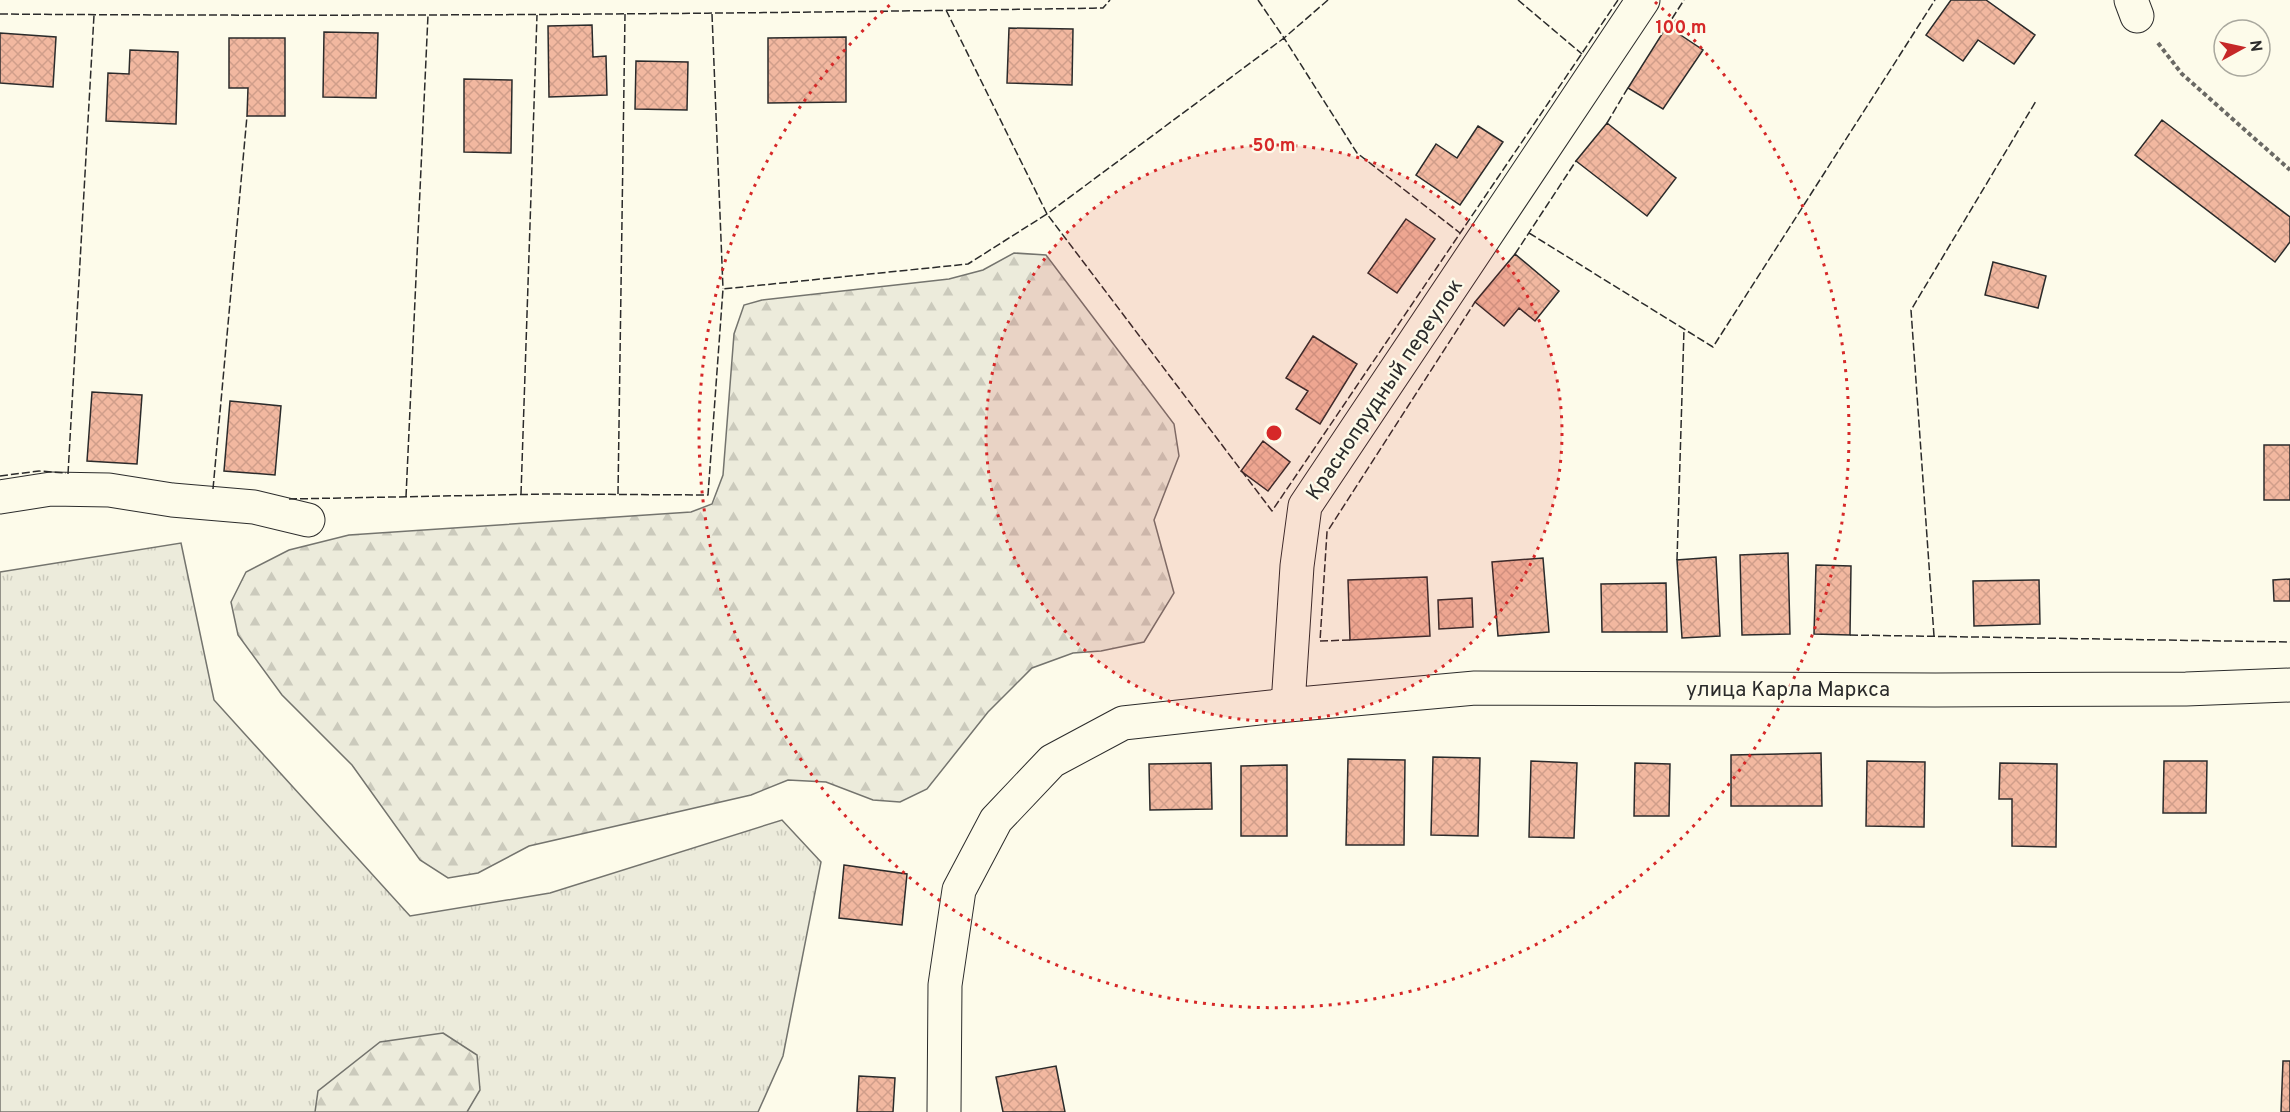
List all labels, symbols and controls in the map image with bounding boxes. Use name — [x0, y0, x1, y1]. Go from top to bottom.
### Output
text: 100 m — [1655, 17, 1707, 40]
north arrow — [2212, 18, 2272, 78]
text: N — [2244, 39, 2266, 53]
text: 50 m — [1252, 135, 1296, 158]
street label: Краснопрудный переулок — [1301, 274, 1470, 506]
centre of rings — [1264, 423, 1284, 443]
street label: улица Карла Маркса — [1686, 677, 1890, 704]

